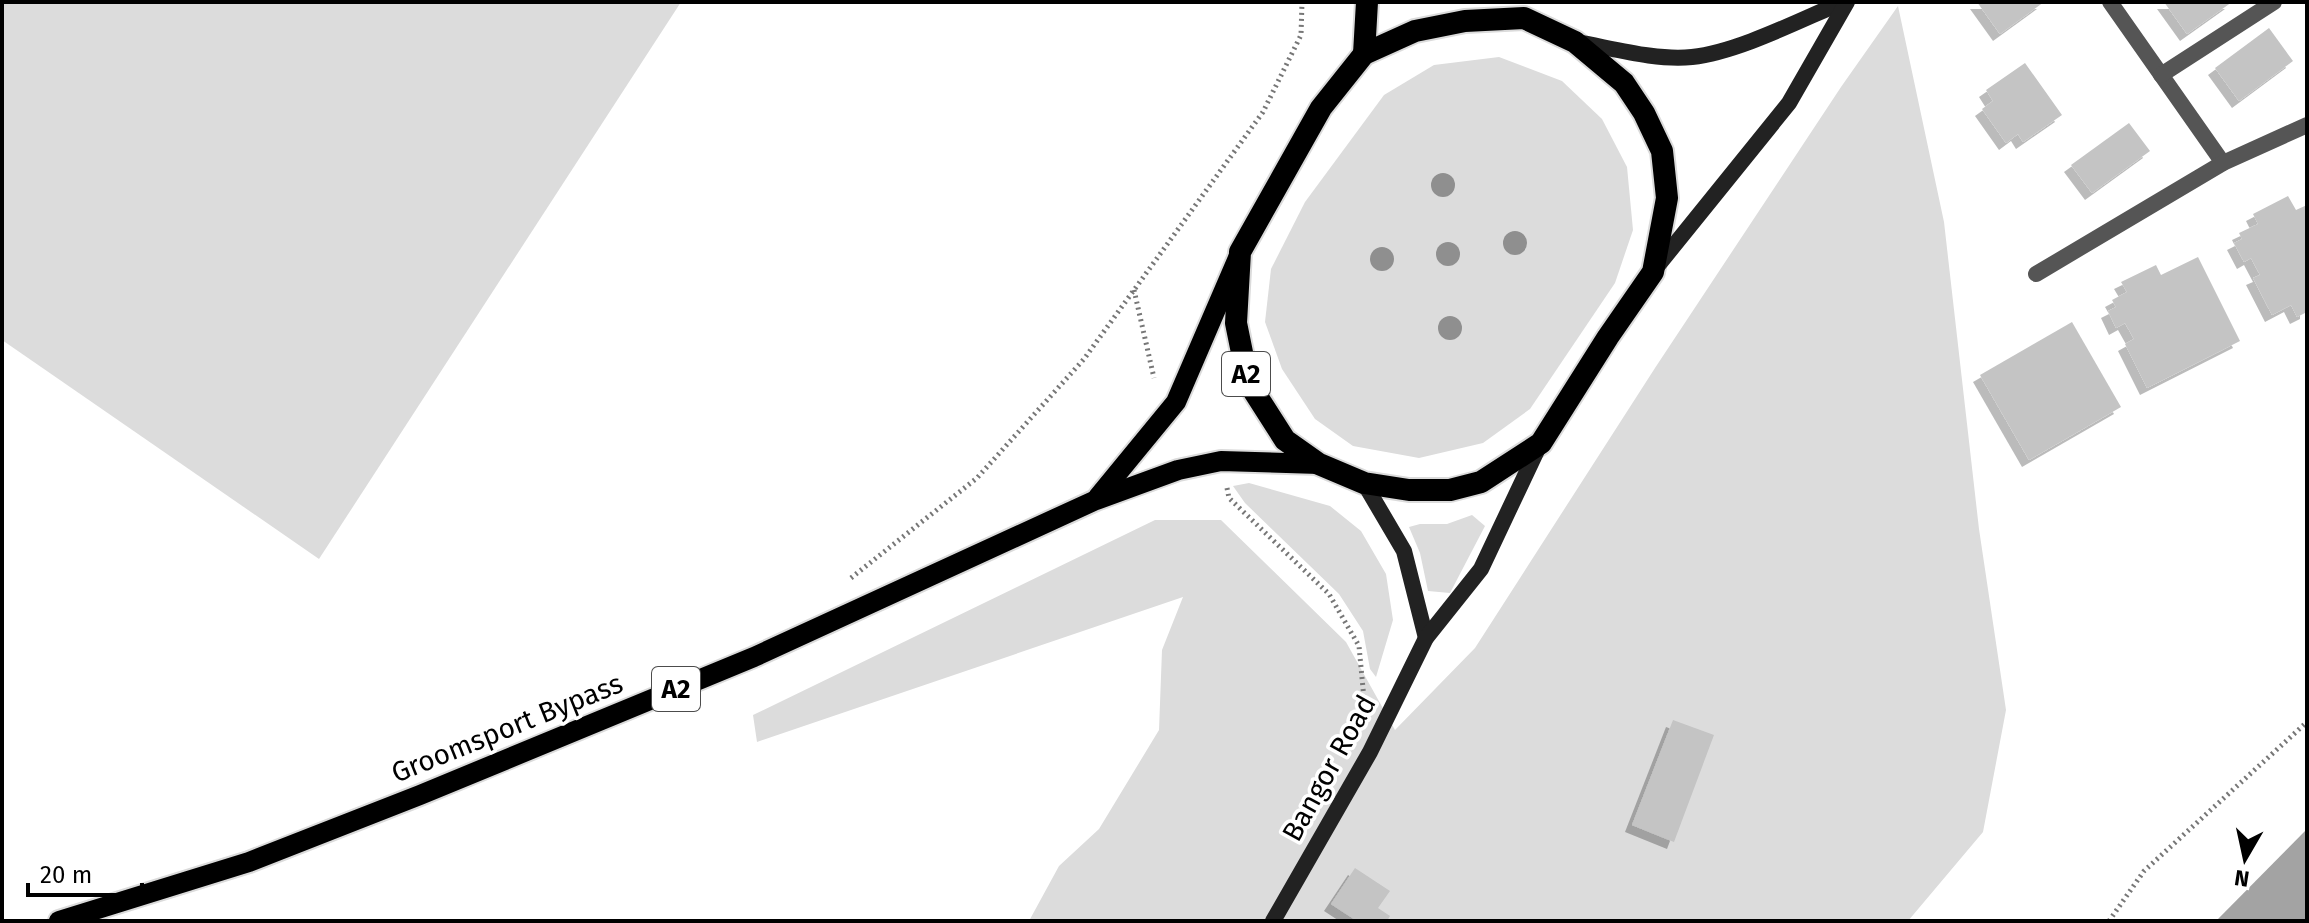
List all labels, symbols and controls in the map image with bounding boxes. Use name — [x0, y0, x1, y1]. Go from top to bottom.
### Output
road number: A2 — [1222, 352, 1270, 396]
street label: Groomsport Bypass — [386, 666, 628, 790]
road number: A2 — [652, 667, 700, 711]
street label: Bangor Road — [1275, 689, 1383, 847]
north arrow — [2205, 819, 2285, 899]
scale bar — [28, 847, 142, 897]
text: 20 m — [40, 861, 92, 889]
text: N — [2233, 864, 2251, 893]

